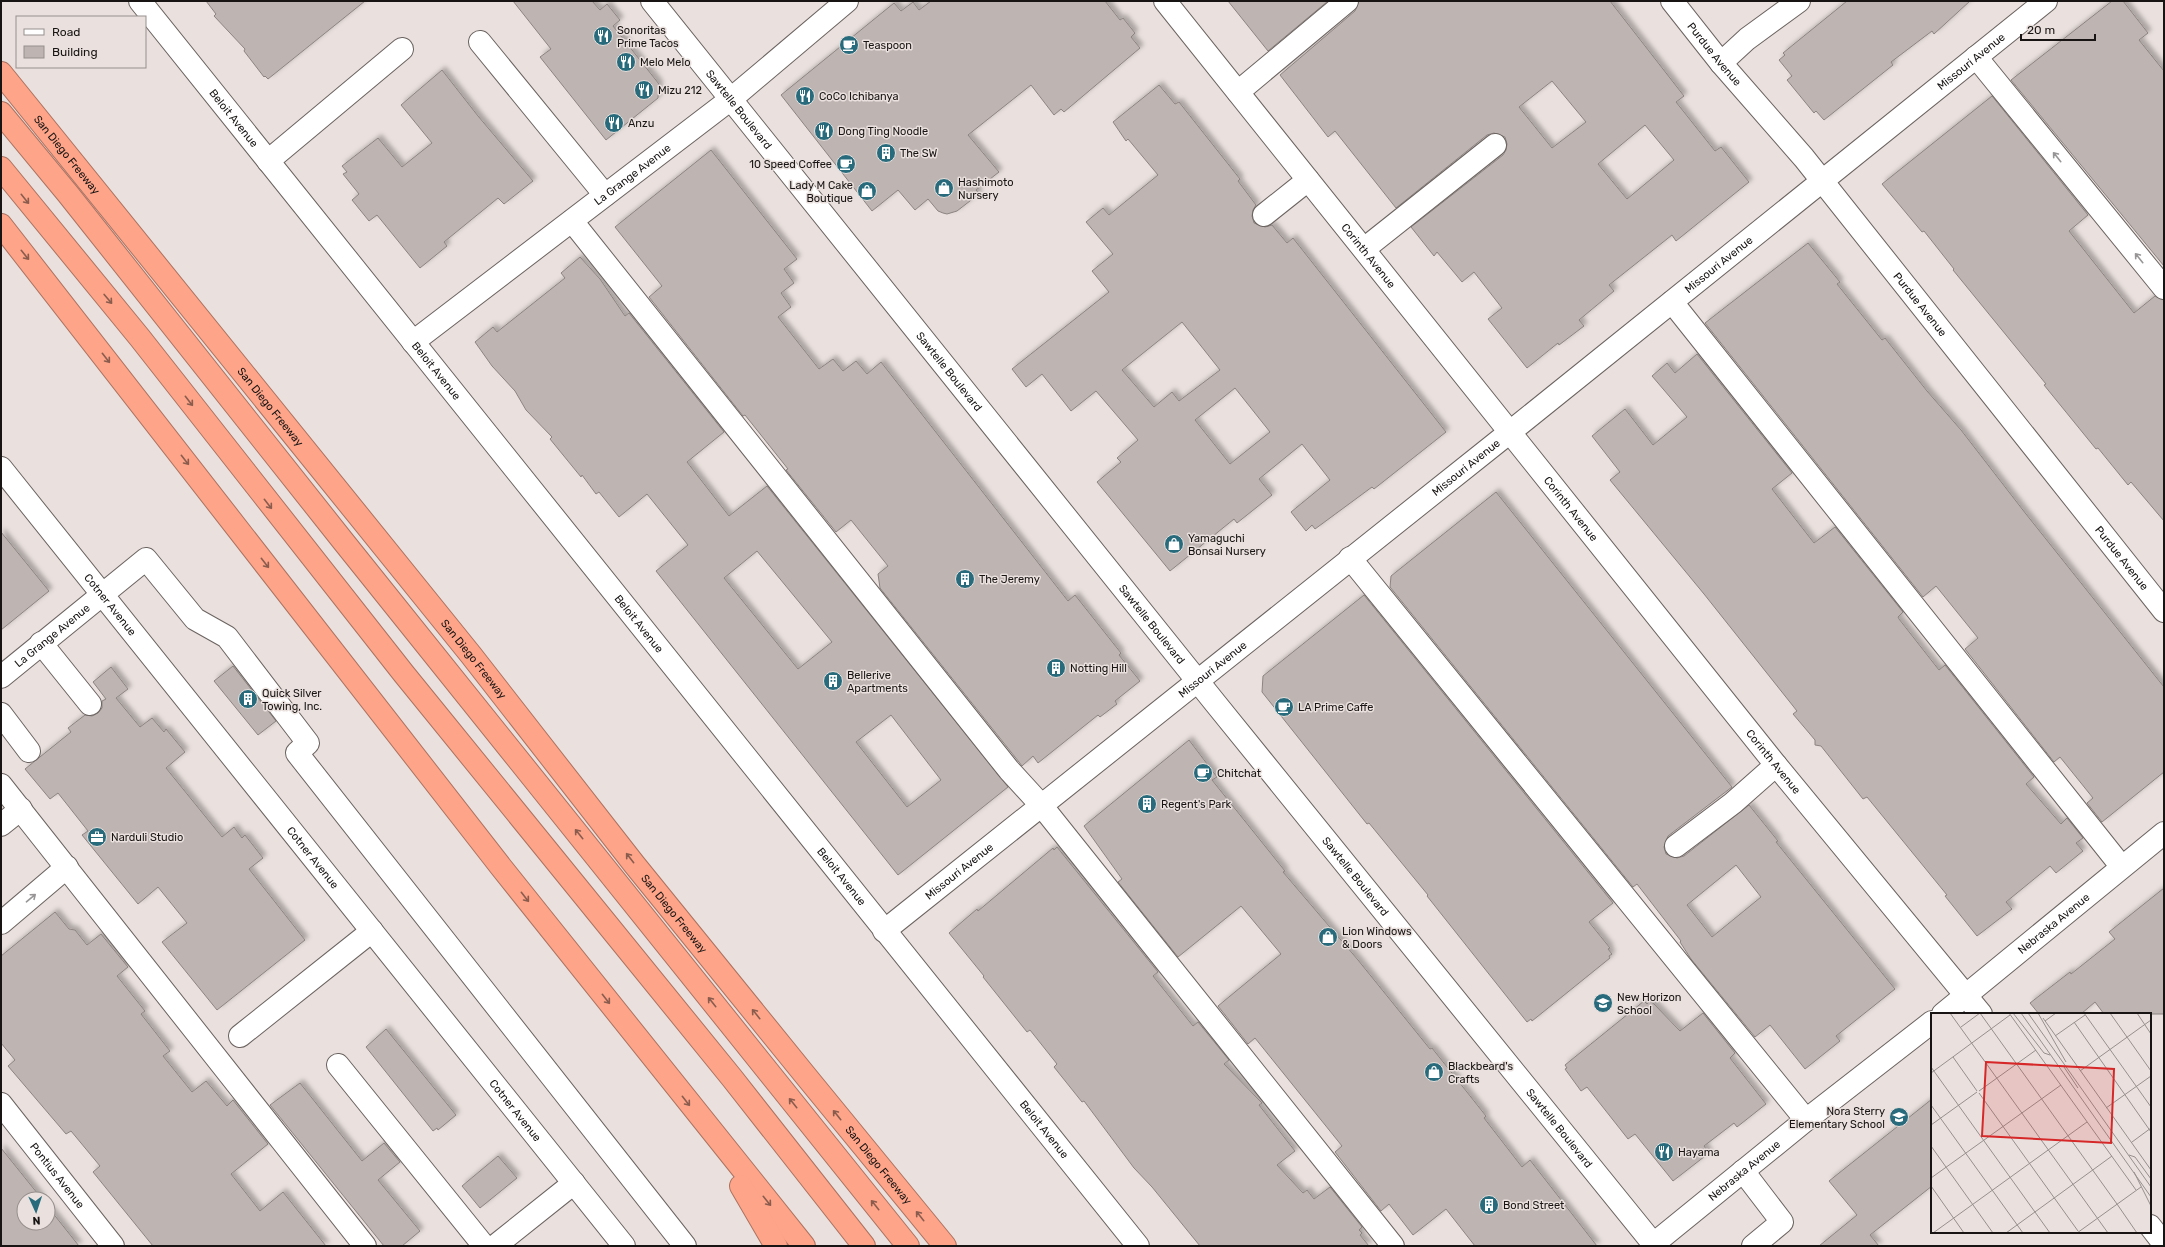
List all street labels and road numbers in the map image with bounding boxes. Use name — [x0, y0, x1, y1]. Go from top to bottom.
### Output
street label: Purdue Avenue — [1684, 20, 1744, 89]
street label: Missouri Avenue — [1935, 31, 2008, 93]
street label: Sawtelle Boulevard — [703, 67, 774, 152]
street label: Beloit Avenue — [206, 87, 261, 150]
street label: San Diego Freeway — [31, 113, 102, 197]
street label: La Grange Avenue — [592, 141, 674, 208]
street label: Corinth Avenue — [1338, 221, 1398, 291]
street label: Missouri Avenue — [1682, 234, 1755, 296]
street label: Purdue Avenue — [1890, 270, 1949, 339]
street label: Sawtelle Boulevard — [913, 330, 985, 414]
street label: Beloit Avenue — [409, 340, 463, 403]
street label: San Diego Freeway — [234, 365, 306, 449]
street label: Missouri Avenue — [1429, 437, 1503, 499]
street label: Corinth Avenue — [1541, 474, 1600, 544]
street label: Purdue Avenue — [2092, 524, 2151, 593]
street label: Cotner Avenue — [81, 571, 139, 639]
street label: Sawtelle Boulevard — [1116, 582, 1187, 667]
street label: Beloit Avenue — [612, 592, 666, 656]
street label: La Grange Avenue — [12, 601, 93, 670]
street label: San Diego Freeway — [438, 617, 509, 702]
street label: Missouri Avenue — [1176, 639, 1249, 701]
street label: Corinth Avenue — [1743, 727, 1803, 797]
street label: Cotner Avenue — [284, 824, 341, 891]
street label: Sawtelle Boulevard — [1319, 834, 1391, 919]
street label: Missouri Avenue — [923, 840, 996, 903]
street label: Beloit Avenue — [814, 845, 868, 908]
street label: San Diego Freeway — [638, 872, 710, 956]
street label: Nebraska Avenue — [2015, 891, 2092, 957]
street label: Cotner Avenue — [486, 1077, 544, 1144]
street label: Sawtelle Boulevard — [1523, 1086, 1595, 1171]
street label: Beloit Avenue — [1017, 1098, 1071, 1161]
street label: San Diego Freeway — [842, 1123, 914, 1207]
street label: Nebraska Avenue — [1706, 1138, 1783, 1204]
street label: Pontius Avenue — [27, 1140, 87, 1211]

